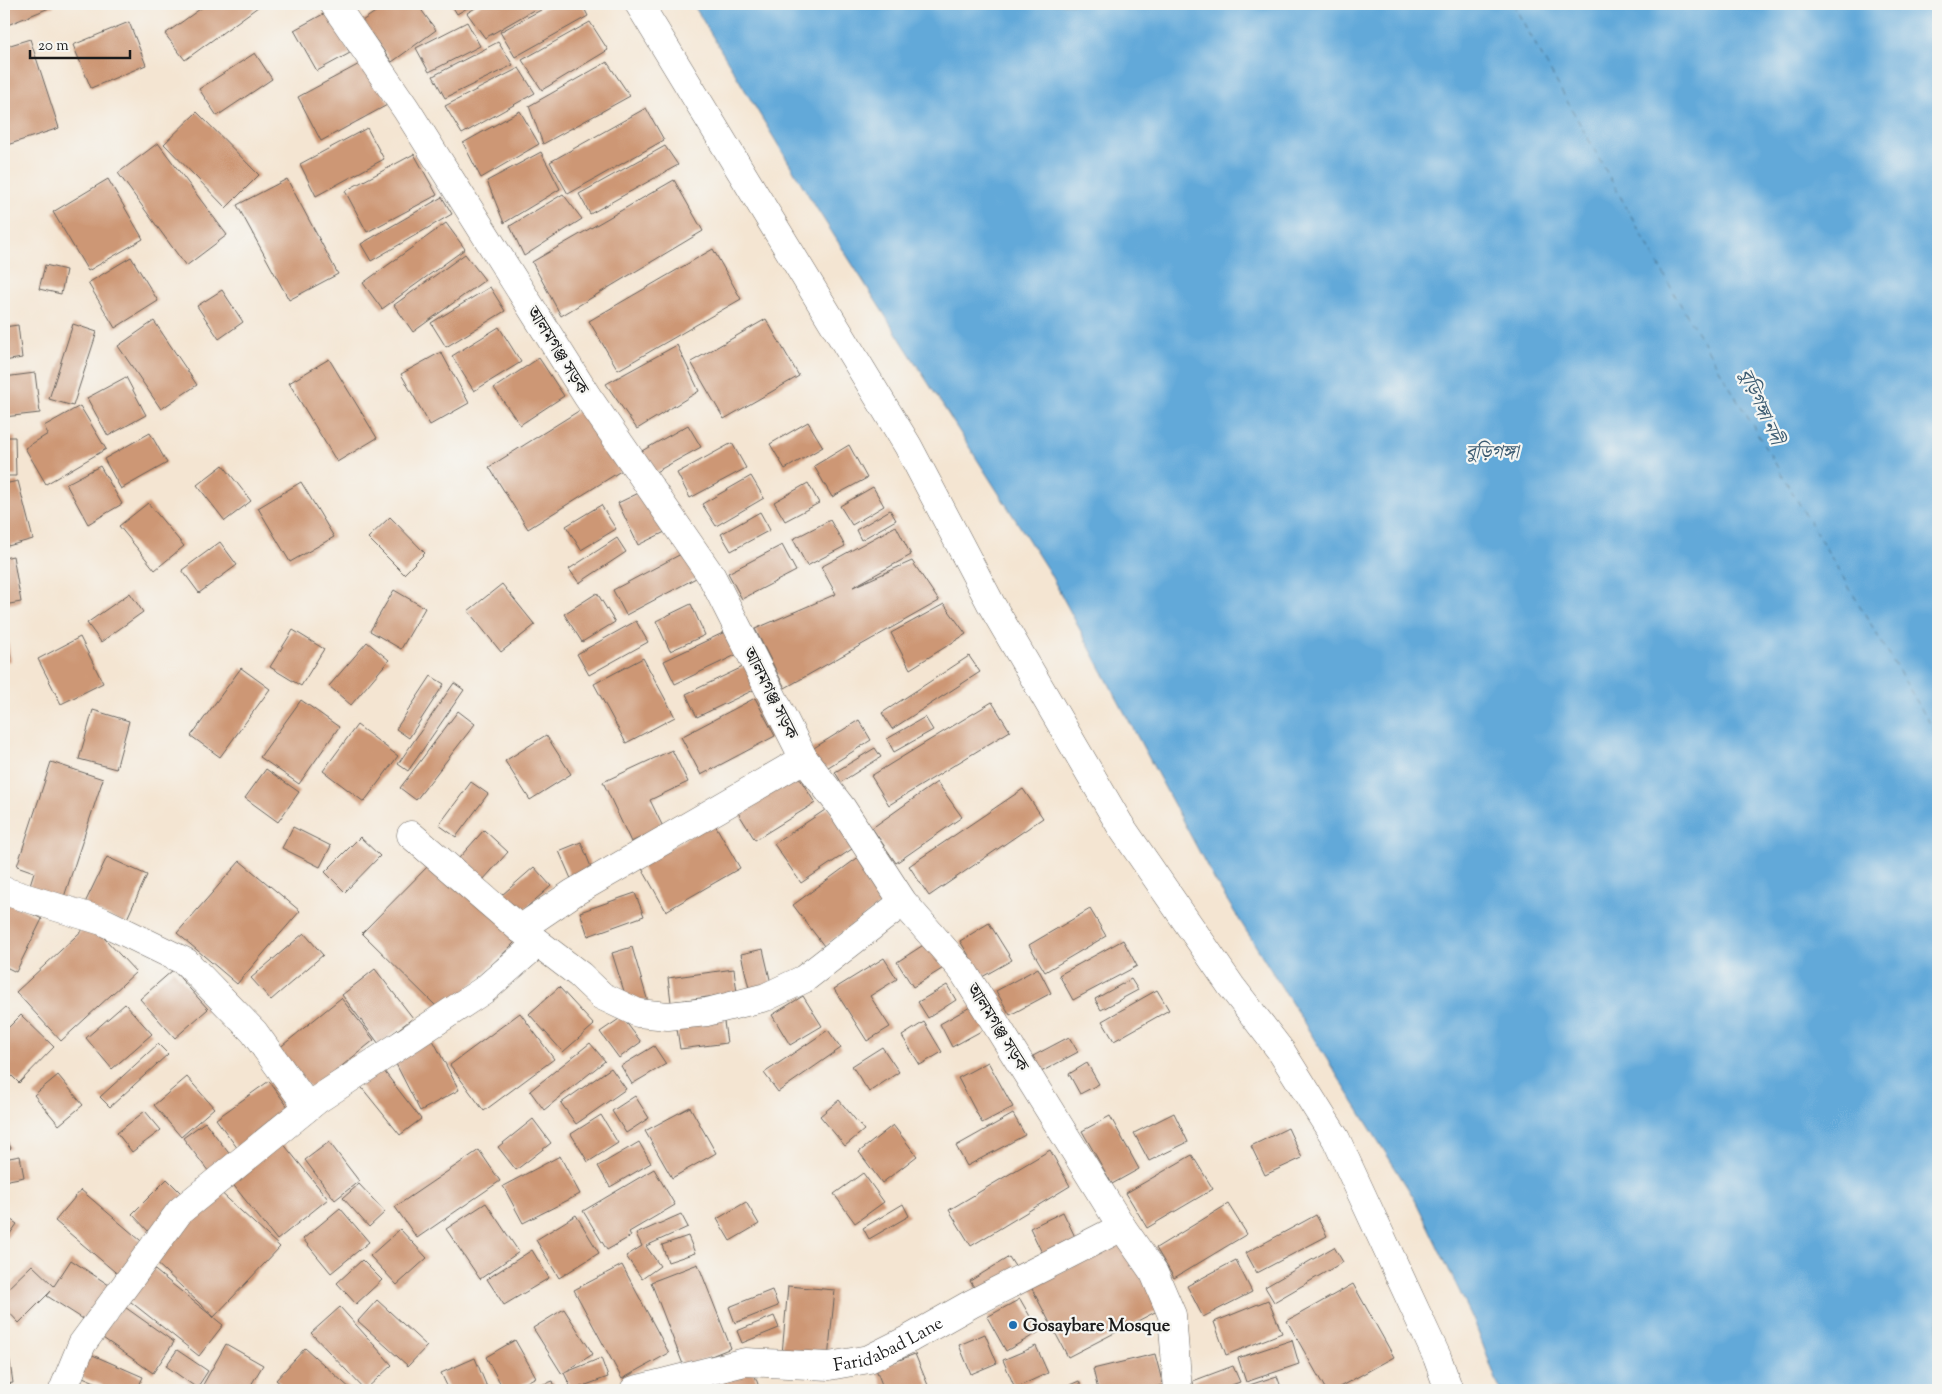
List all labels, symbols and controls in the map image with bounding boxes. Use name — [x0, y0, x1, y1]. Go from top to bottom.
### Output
scale bar — [30, 28, 130, 60]
text: 20 m — [38, 36, 69, 57]
street label: আলমগঞ্জ সড়ক — [518, 301, 594, 401]
water label: বুড়িগঙ্গা নদী — [1731, 365, 1789, 451]
water label: বুড়িগঙ্গা — [1466, 440, 1521, 467]
street label: আলমগঞ্জ সড়ক — [735, 643, 804, 745]
street label: আলমগঞ্জ সড়ক — [958, 978, 1034, 1078]
street label: Faridabad Lane — [832, 1311, 949, 1380]
place label: Gosaybare Mosque — [1023, 1314, 1171, 1340]
marker: Gosaybare Mosque — [1007, 1319, 1019, 1331]

